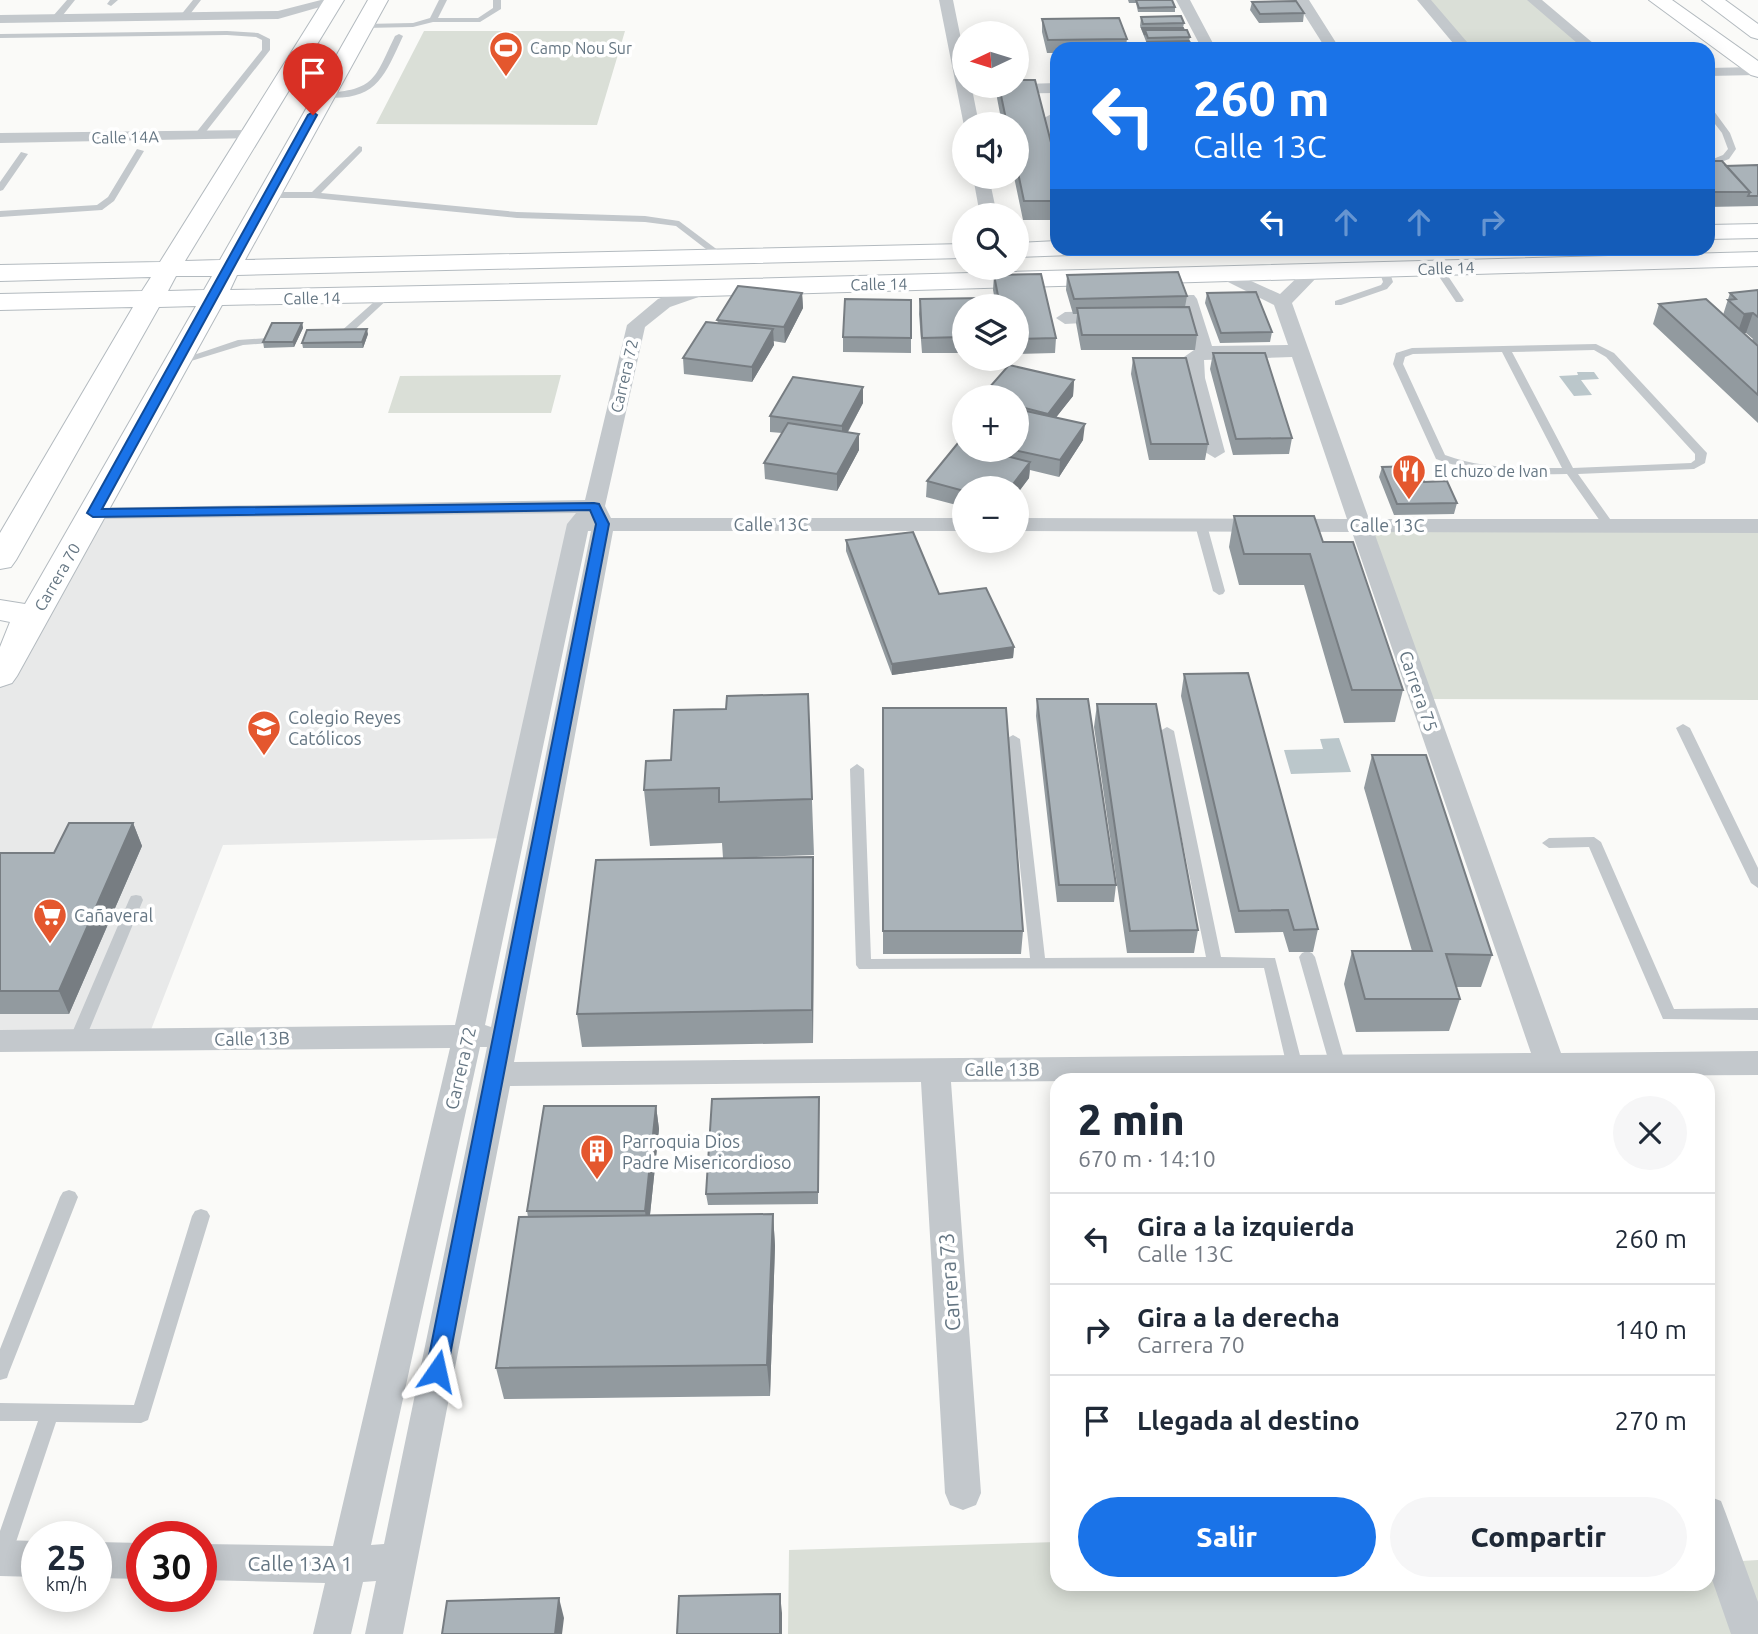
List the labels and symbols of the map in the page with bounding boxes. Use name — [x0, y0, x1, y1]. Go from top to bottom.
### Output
north arrow — [952, 21, 1029, 98]
sports icon: Camp Nou Sur — [487, 29, 525, 78]
place label: Camp Nou Sur — [530, 39, 632, 57]
pin — [283, 43, 343, 115]
street label: Calle 14A — [91, 127, 159, 147]
street label: Calle 14 — [1417, 258, 1475, 278]
street label: Calle 14 — [850, 275, 908, 293]
street label: Calle 14 — [283, 289, 341, 307]
street label: Carrera 72 — [607, 337, 641, 415]
restaurant icon: El chuzo de Ivan — [1390, 452, 1428, 501]
place label: El chuzo de Ivan — [1434, 462, 1548, 480]
street label: Calle 13C — [733, 514, 809, 534]
street label: Calle 13C — [1349, 515, 1425, 535]
street label: Carrera 70 — [30, 540, 84, 614]
street label: Carrera 75 — [1396, 648, 1442, 734]
place label: Colegio Reyes Católicos — [288, 707, 401, 748]
school or university icon: Colegio Reyes Católicos — [245, 708, 283, 757]
supermarket icon: Cañaveral — [31, 896, 69, 945]
place label: Cañaveral — [74, 905, 154, 925]
street label: Carrera 72 — [441, 1025, 479, 1111]
street label: Calle 13B — [214, 1027, 290, 1049]
street label: Calle 13B — [964, 1059, 1040, 1079]
place label: Parroquia Dios Padre Misericordioso — [622, 1131, 792, 1172]
building icon: Parroquia Dios Padre Misericordioso — [578, 1132, 616, 1181]
street label: Carrera 73 — [934, 1232, 964, 1332]
position arrow — [400, 1334, 474, 1408]
speed limit sign: 30 — [126, 1521, 217, 1612]
street label: Calle 13A 1 — [247, 1551, 353, 1575]

